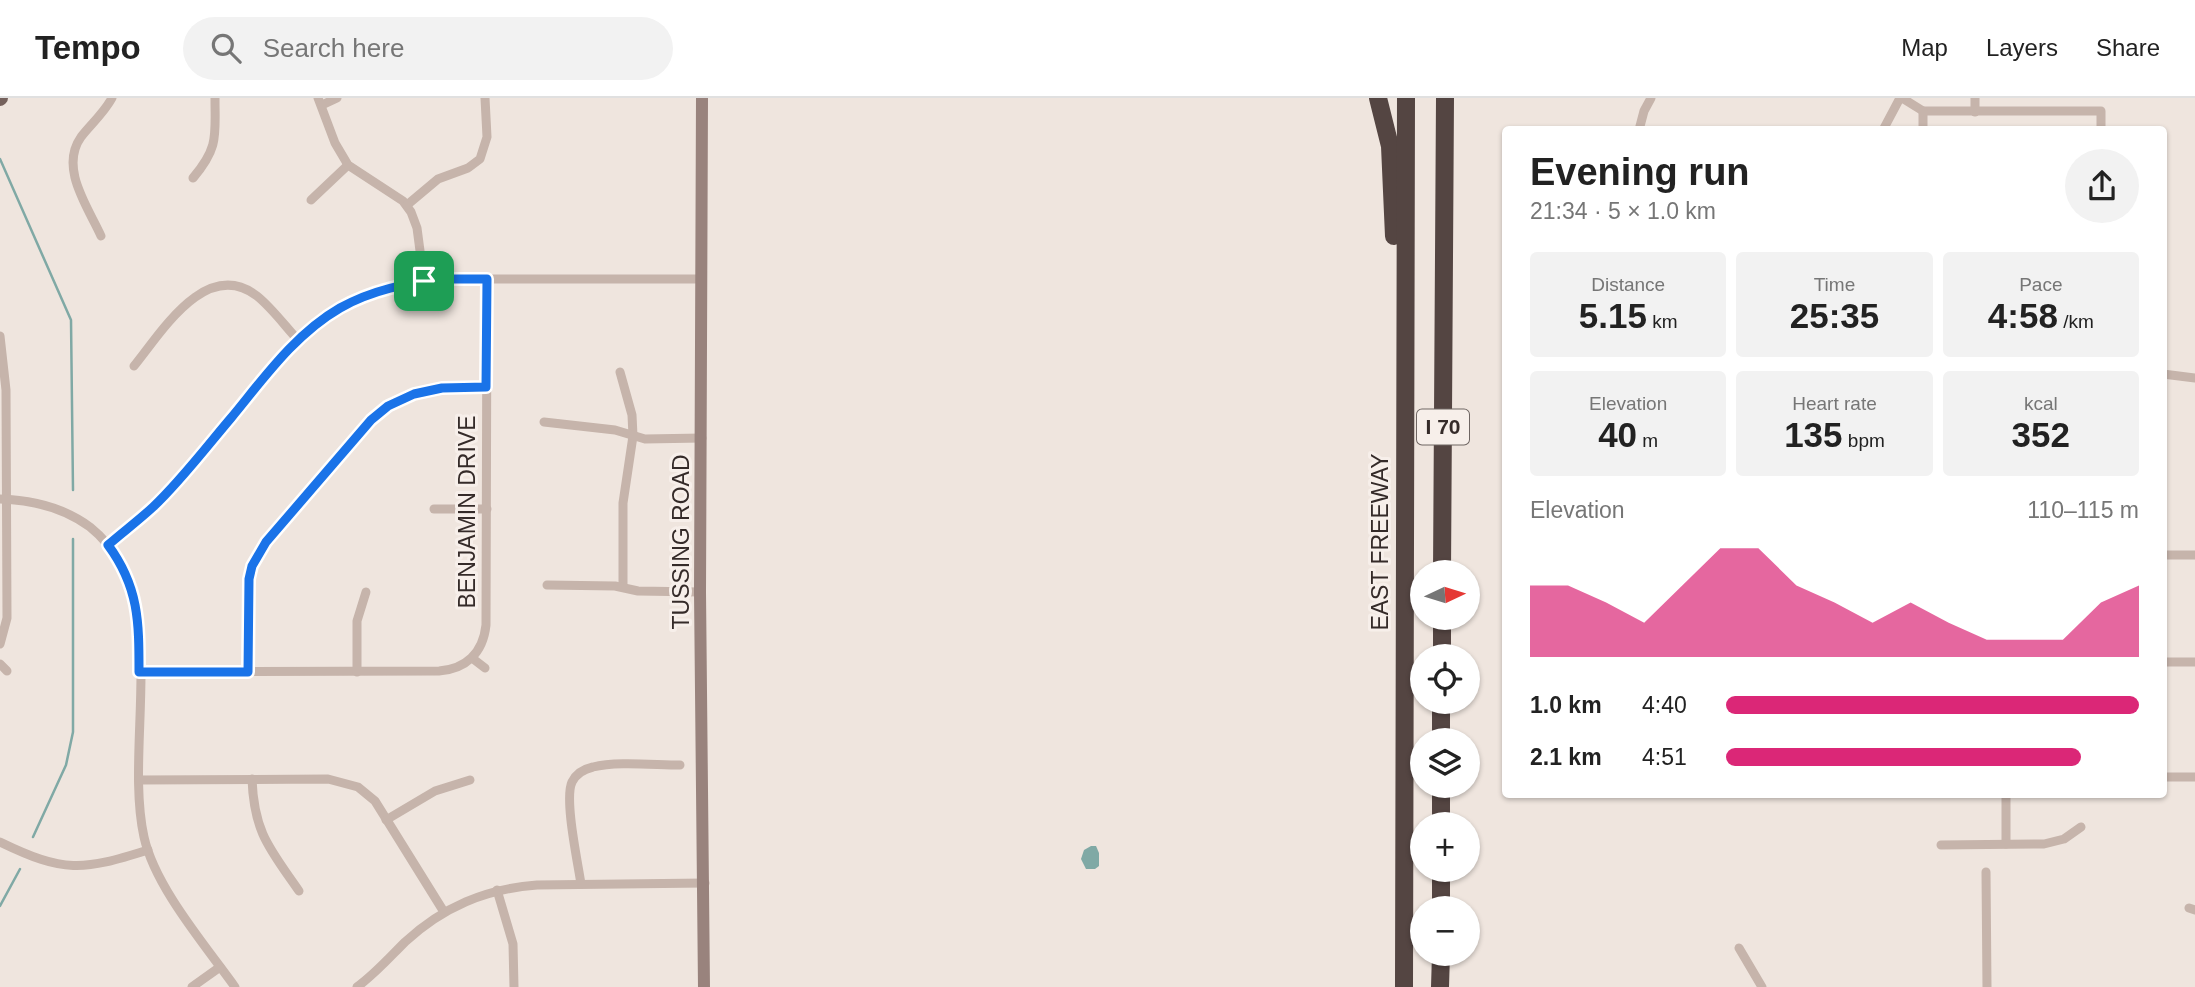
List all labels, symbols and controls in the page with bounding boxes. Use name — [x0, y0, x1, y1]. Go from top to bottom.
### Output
search box — [183, 17, 673, 80]
text: Tempo — [35, 29, 141, 66]
icon: search — [207, 29, 245, 67]
text: Search here — [263, 33, 404, 63]
text: Map — [1901, 34, 1948, 61]
text: Layers — [1986, 34, 2058, 61]
text: Share — [2096, 34, 2160, 61]
button: share — [2065, 149, 2139, 223]
text: Evening run — [1530, 151, 1750, 193]
text: 21:34 · 5 × 1.0 km — [1530, 198, 1716, 224]
pin — [394, 251, 454, 311]
icon: arrive — [405, 262, 443, 300]
text: Distance — [1591, 274, 1665, 295]
text: Time — [1814, 274, 1855, 295]
text: Pace — [2019, 274, 2062, 295]
text: 5.15 — [1579, 296, 1647, 335]
text: 25:35 — [1790, 296, 1879, 335]
text: 4:58 — [1988, 296, 2058, 335]
text: km — [1647, 311, 1678, 332]
text: /km — [2058, 311, 2094, 332]
text: Elevation — [1589, 393, 1667, 414]
text: Heart rate — [1792, 393, 1877, 414]
text: kcal — [2024, 393, 2058, 414]
road number: I 70 — [1417, 410, 1469, 444]
text: 40 — [1598, 415, 1637, 454]
text: 135 — [1784, 415, 1843, 454]
text: 352 — [2012, 415, 2070, 454]
street label: BENJAMIN DRIVE — [454, 416, 480, 608]
text: m — [1637, 430, 1658, 451]
text: bpm — [1843, 430, 1885, 451]
street label: EAST FREEWAY — [1367, 453, 1393, 631]
street label: TUSSING ROAD — [668, 454, 694, 630]
text: Elevation — [1530, 497, 1625, 523]
text: 110–115 m — [2027, 497, 2139, 523]
north arrow — [1410, 560, 1480, 630]
map controls — [1410, 560, 1480, 966]
button: locate — [1410, 644, 1480, 714]
text: 1.0 km — [1530, 692, 1602, 718]
text: 4:40 — [1642, 692, 1687, 718]
button: layers — [1410, 728, 1480, 798]
text: 2.1 km — [1530, 744, 1602, 770]
text: 4:51 — [1642, 744, 1687, 770]
button: + — [1410, 812, 1480, 882]
button: − — [1410, 896, 1480, 966]

